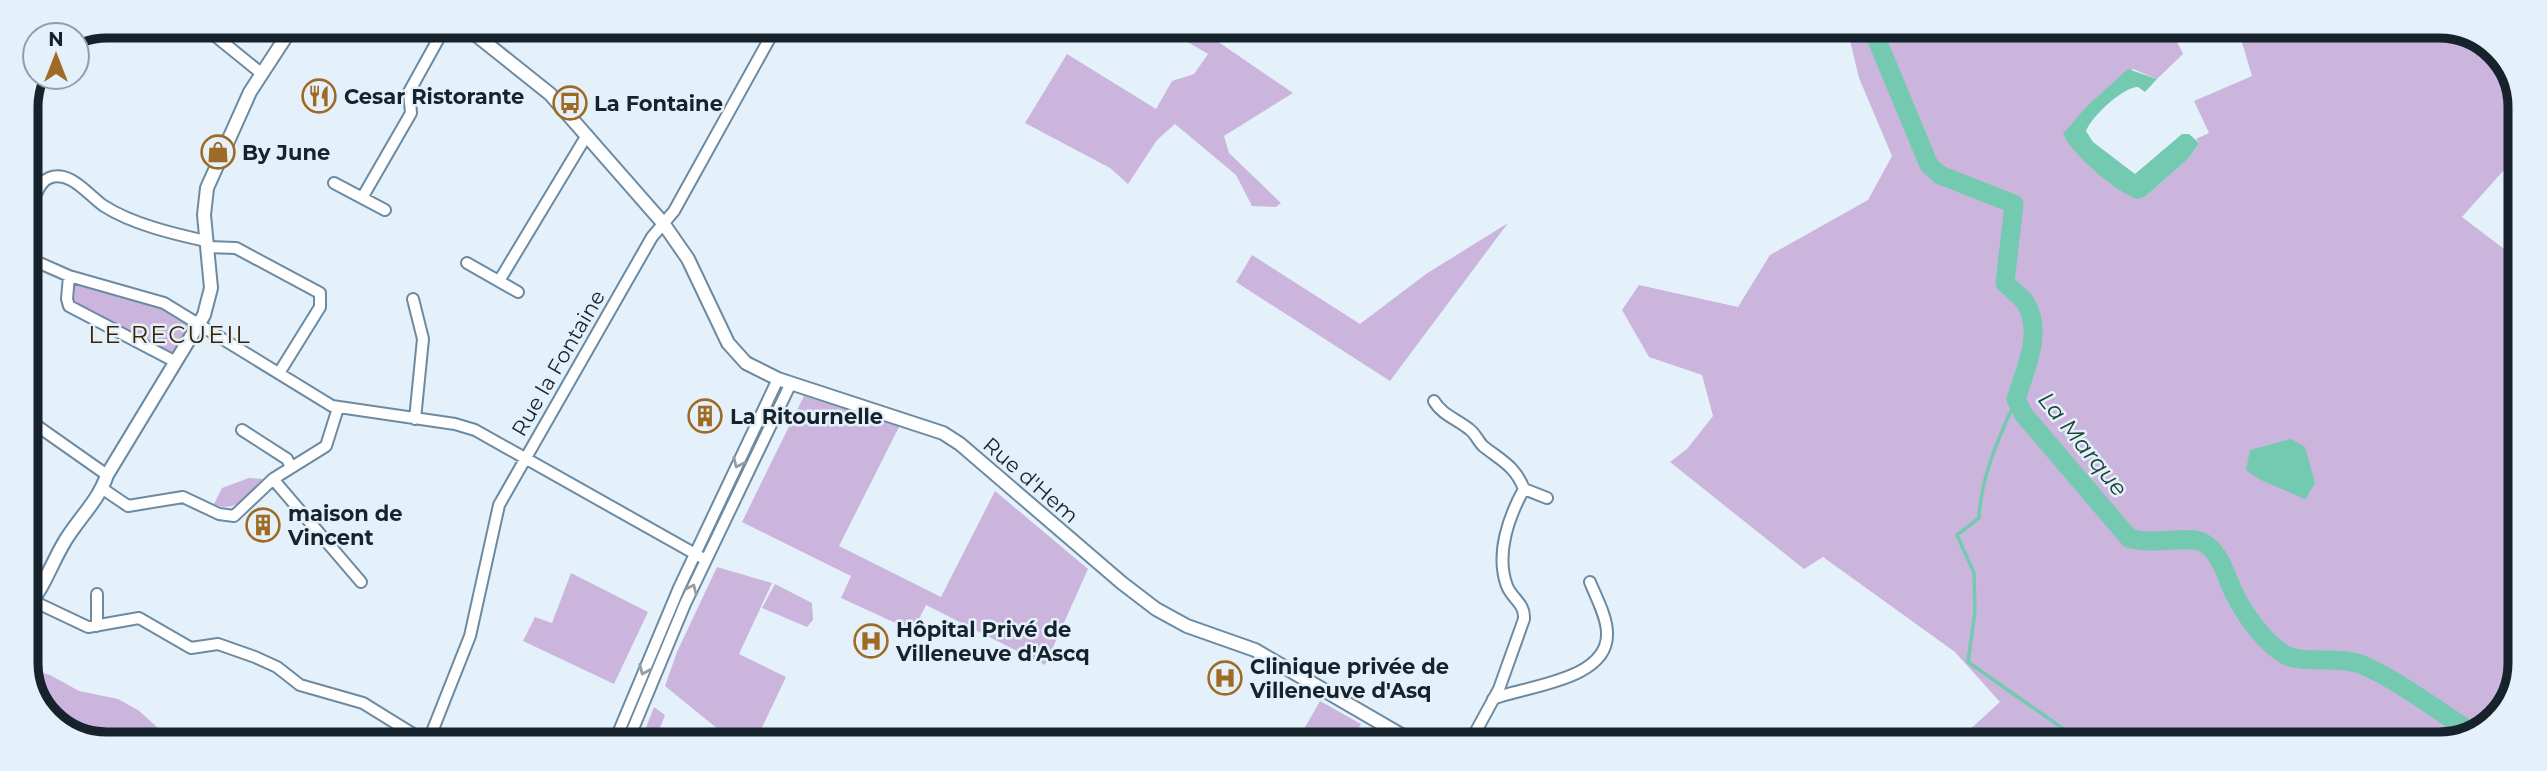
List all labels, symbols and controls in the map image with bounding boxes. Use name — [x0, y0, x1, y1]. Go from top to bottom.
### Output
north arrow — [21, 21, 91, 91]
text: N — [48, 28, 64, 51]
restaurant icon: Cesar Ristorante — [300, 77, 338, 115]
place label: Cesar Ristorante — [344, 84, 524, 109]
bus stop icon: La Fontaine — [551, 84, 589, 122]
place label: La Fontaine — [594, 91, 723, 116]
shop icon: By June — [199, 133, 237, 171]
place label: By June — [242, 140, 330, 165]
street label: Rue la Fontaine — [506, 286, 610, 440]
district label: LE RECUEIL — [88, 320, 252, 349]
water label: La Marque — [2032, 386, 2134, 502]
building icon: La Ritournelle — [686, 397, 724, 435]
place label: La Ritournelle — [730, 404, 883, 429]
street label: Rue d'Hem — [978, 432, 1084, 528]
one-way arrow — [732, 456, 746, 468]
place label: maison de Vincent — [287, 501, 402, 550]
building icon: maison de Vincent — [244, 506, 282, 544]
one-way arrow — [684, 584, 698, 597]
place label: Hôpital Privé de Villeneuve d'Ascq — [895, 617, 1090, 666]
hospital icon: Hôpital Privé de Villeneuve d'Ascq — [852, 622, 890, 660]
place label: Clinique privée de Villeneuve d'Asq — [1249, 654, 1449, 703]
hospital icon: Clinique privée de Villeneuve d'Asq — [1206, 659, 1244, 697]
one-way arrow — [638, 663, 652, 675]

